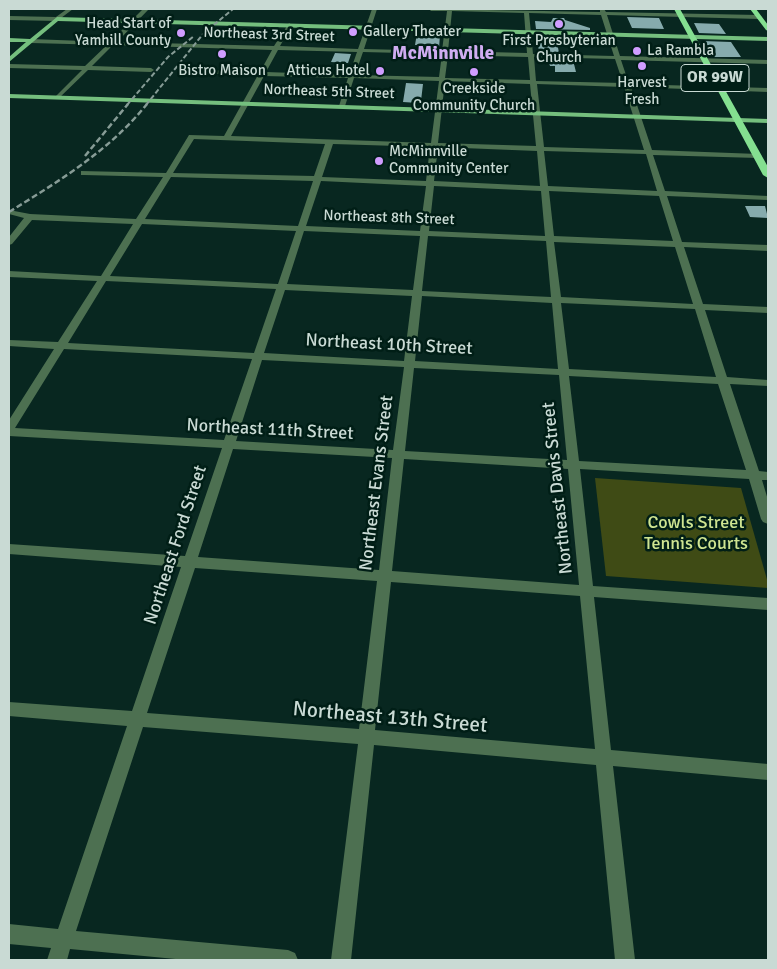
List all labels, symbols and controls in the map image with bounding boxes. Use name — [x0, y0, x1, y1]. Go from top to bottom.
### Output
place label: Head Start of Yamhill County — [75, 15, 171, 50]
marker: First Presbyterian Church — [553, 18, 565, 30]
place label: Gallery Theater — [363, 23, 461, 41]
street label: Northeast 3rd Street — [203, 24, 335, 46]
marker: Gallery Theater — [347, 26, 359, 38]
marker: Head Start of Yamhill County — [175, 27, 187, 39]
place label: First Presbyterian Church — [502, 32, 616, 67]
place label: La Rambla — [647, 42, 714, 60]
district label: McMinnville — [392, 43, 494, 65]
marker: La Rambla — [631, 45, 643, 57]
marker: Bistro Maison — [216, 48, 228, 60]
marker: Harvest Fresh — [636, 60, 648, 72]
place label: Bistro Maison — [178, 62, 266, 80]
place label: Atticus Hotel — [286, 62, 370, 80]
road number: OR 99W — [681, 64, 749, 92]
marker: Atticus Hotel — [374, 65, 386, 77]
marker: Creekside Community Church — [468, 66, 480, 78]
place label: Harvest Fresh — [617, 74, 667, 109]
place label: Creekside Community Church — [413, 80, 535, 115]
street label: Northeast 5th Street — [263, 81, 395, 103]
place label: McMinnville Community Center — [389, 143, 508, 178]
marker: McMinnville Community Center — [373, 155, 385, 167]
street label: Northeast 8th Street — [323, 207, 455, 229]
street label: Northeast 10th Street — [305, 330, 473, 360]
street label: Northeast Evans Street — [356, 394, 398, 572]
street label: Northeast Davis Street — [538, 401, 578, 575]
street label: Northeast 11th Street — [186, 415, 354, 445]
street label: Northeast Ford Street — [140, 463, 212, 627]
park label: Cowls Street Tennis Courts — [644, 512, 748, 554]
street label: Northeast 13th Street — [292, 697, 488, 739]

